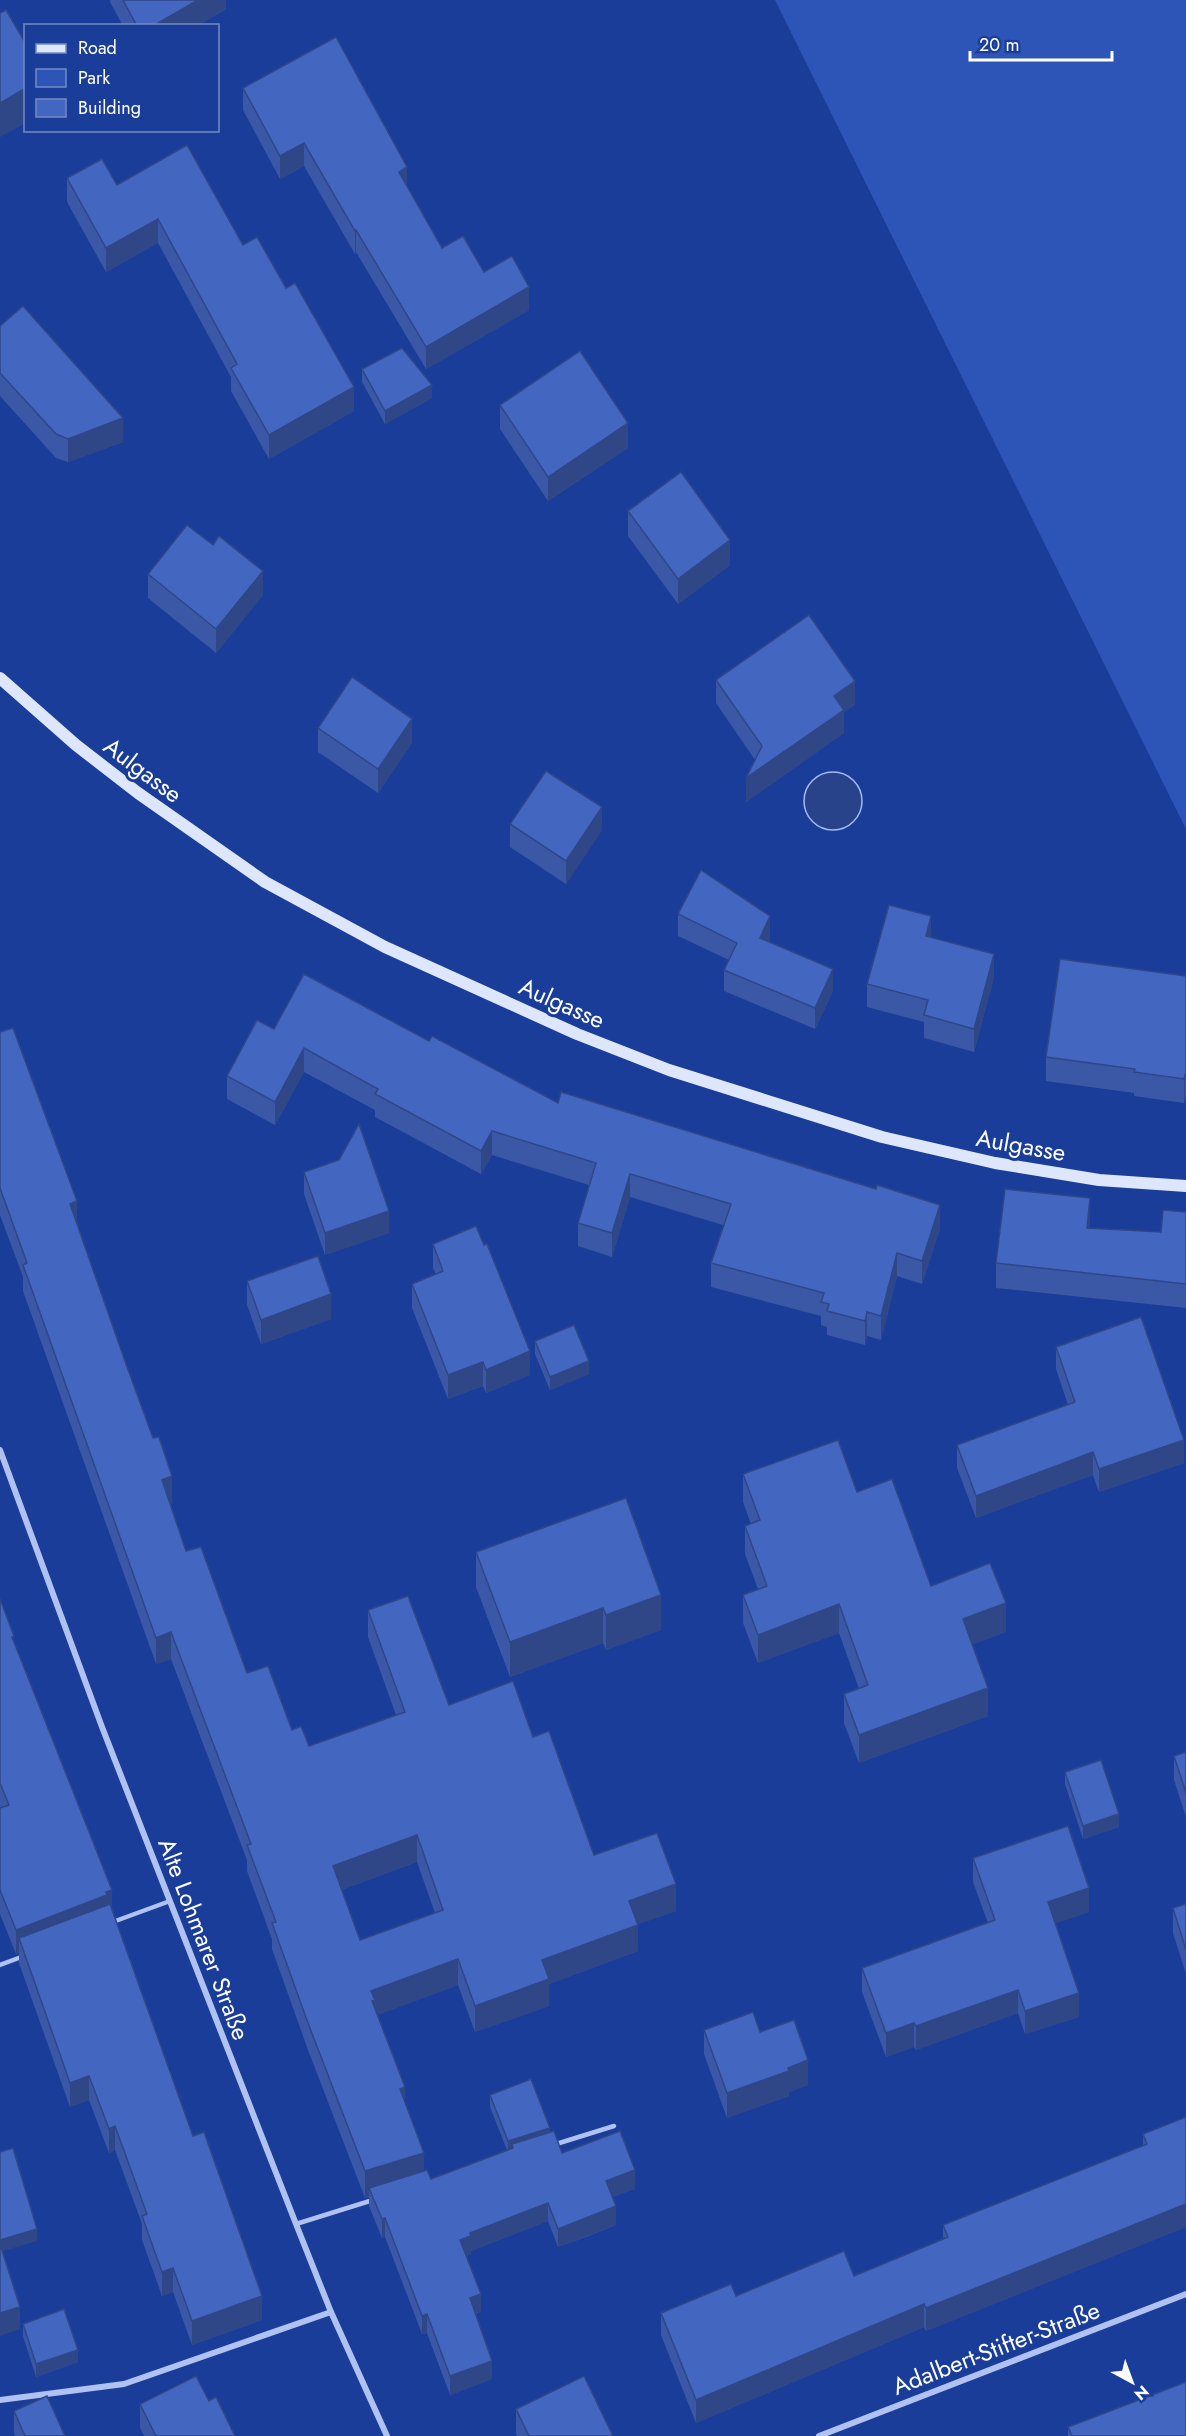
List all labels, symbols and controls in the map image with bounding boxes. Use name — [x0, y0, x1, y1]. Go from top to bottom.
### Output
legend — [24, 24, 219, 132]
scale bar — [970, 24, 1112, 62]
text: 20 m — [979, 32, 1019, 58]
text: Road — [78, 35, 117, 61]
text: Park — [78, 65, 110, 91]
text: Building — [78, 95, 141, 121]
street label: Aulgasse — [96, 729, 190, 811]
street label: Aulgasse — [514, 969, 610, 1037]
street label: Aulgasse — [973, 1120, 1069, 1170]
street label: Alte Lohmarer Straße — [149, 1833, 259, 2045]
street label: Adalbert-Stifter-Straße — [887, 2292, 1105, 2404]
north arrow — [1102, 2352, 1162, 2412]
text: N — [1129, 2380, 1154, 2406]

